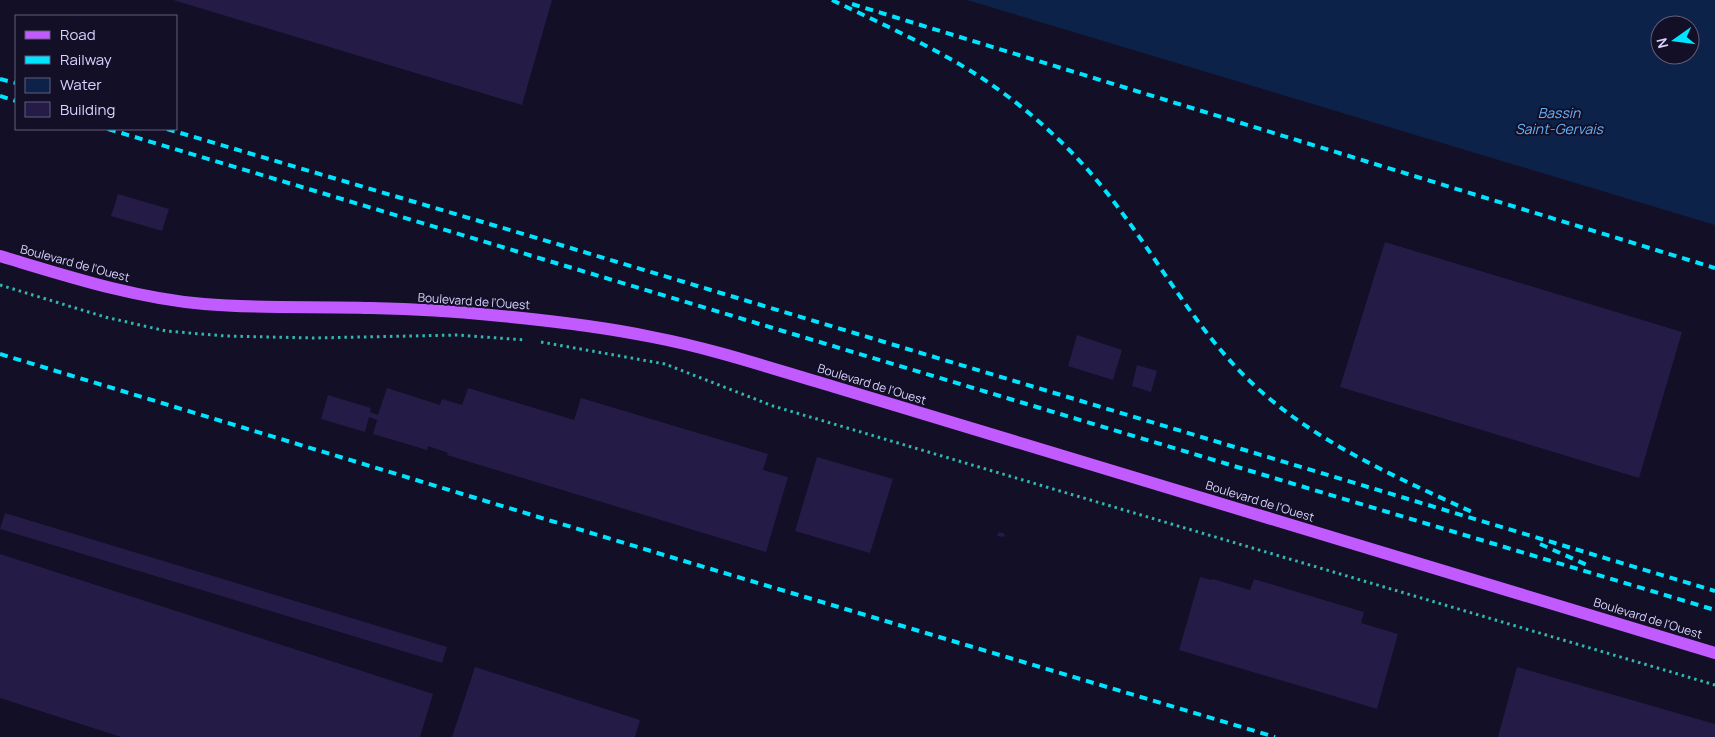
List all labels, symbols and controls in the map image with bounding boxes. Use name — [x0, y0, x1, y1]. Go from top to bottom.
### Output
legend — [15, 15, 178, 130]
north arrow — [1650, 15, 1700, 65]
text: Road — [60, 24, 96, 45]
text: N — [1651, 36, 1672, 50]
text: Railway — [60, 49, 112, 70]
text: Water — [60, 74, 102, 95]
text: Building — [60, 99, 115, 120]
water label: Bassin Saint-Gervais — [1515, 103, 1604, 138]
street label: Boulevard de l'Ouest — [18, 240, 132, 286]
street label: Boulevard de l'Ouest — [417, 289, 531, 313]
street label: Boulevard de l'Ouest — [816, 359, 929, 409]
street label: Boulevard de l'Ouest — [1204, 476, 1317, 526]
street label: Boulevard de l'Ouest — [1592, 593, 1705, 643]

